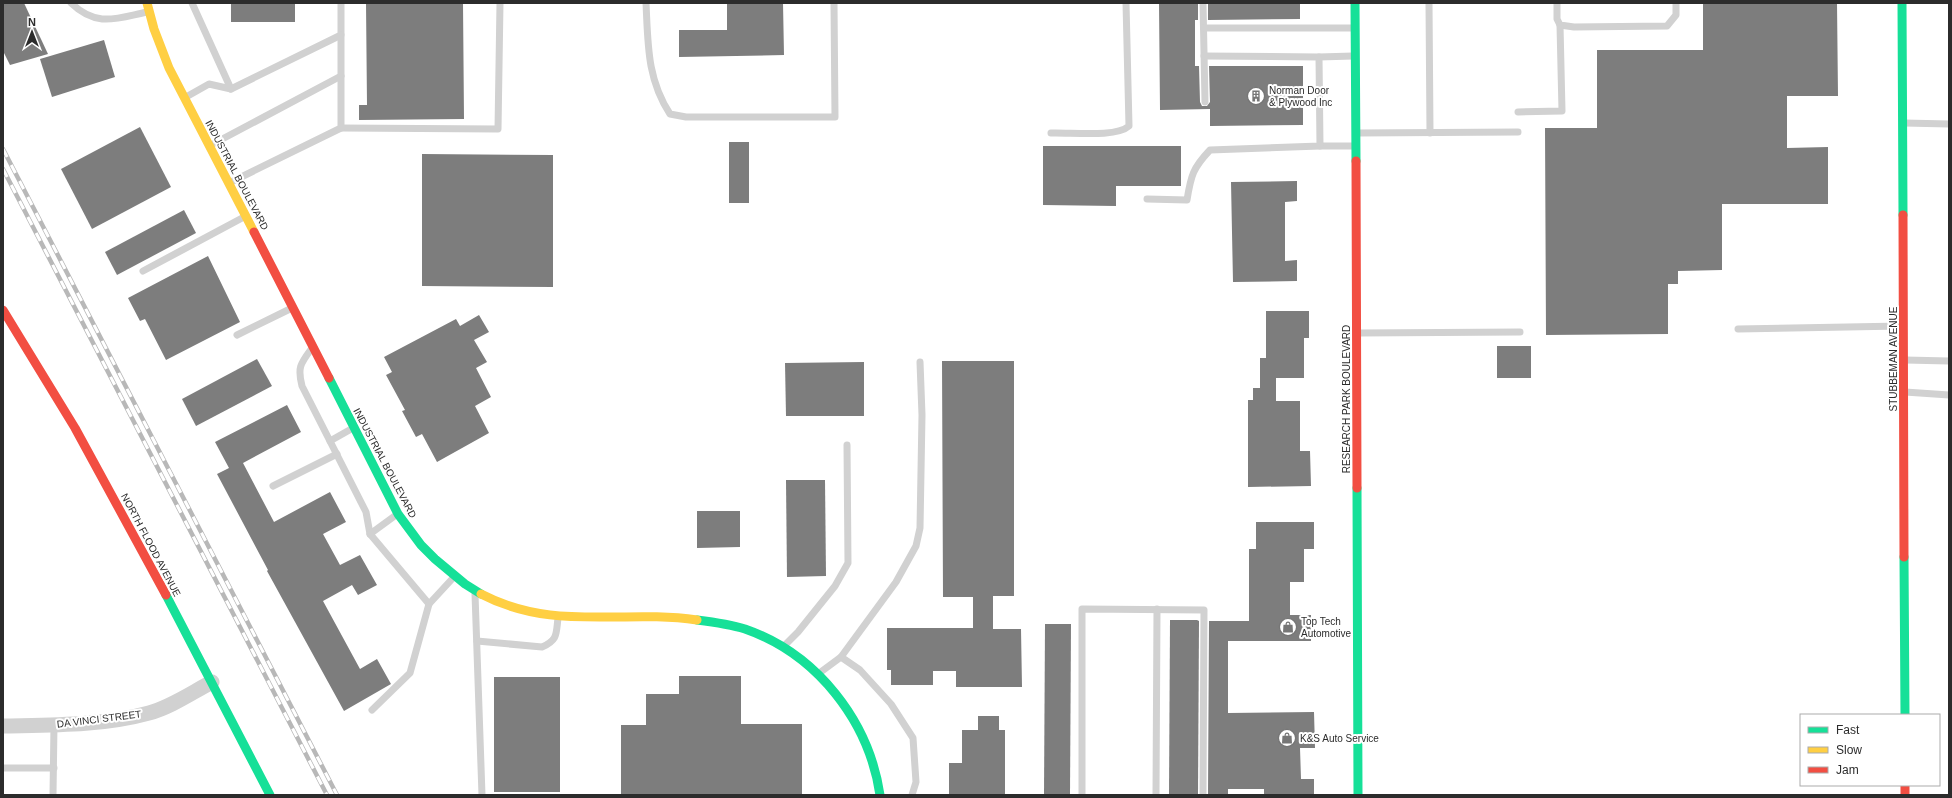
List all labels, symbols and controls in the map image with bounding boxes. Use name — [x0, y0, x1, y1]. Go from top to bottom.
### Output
north arrow — [12, 12, 52, 52]
text: N — [28, 16, 36, 28]
place label: Norman Door & Plywood Inc — [1269, 85, 1332, 108]
building icon: Norman Door & Plywood Inc — [1246, 86, 1266, 106]
street label: INDUSTRIAL BOULEVARD — [203, 118, 271, 232]
street label: STUBBEMAN AVENUE — [1888, 306, 1899, 411]
street label: RESEARCH PARK BOULEVARD — [1341, 325, 1352, 473]
street label: INDUSTRIAL BOULEVARD — [351, 406, 419, 520]
street label: NORTH FLOOD AVENUE — [119, 492, 183, 599]
place label: Top Tech Automotive — [1301, 616, 1351, 639]
shop icon: Top Tech Automotive — [1278, 617, 1298, 637]
street label: DA VINCI STREET — [56, 708, 142, 730]
legend — [1800, 714, 1940, 786]
text: Fast — [1836, 723, 1860, 737]
shop icon: K&S Auto Service — [1277, 728, 1297, 748]
place label: K&S Auto Service — [1300, 733, 1379, 744]
text: Slow — [1836, 743, 1862, 757]
text: Jam — [1836, 763, 1859, 777]

